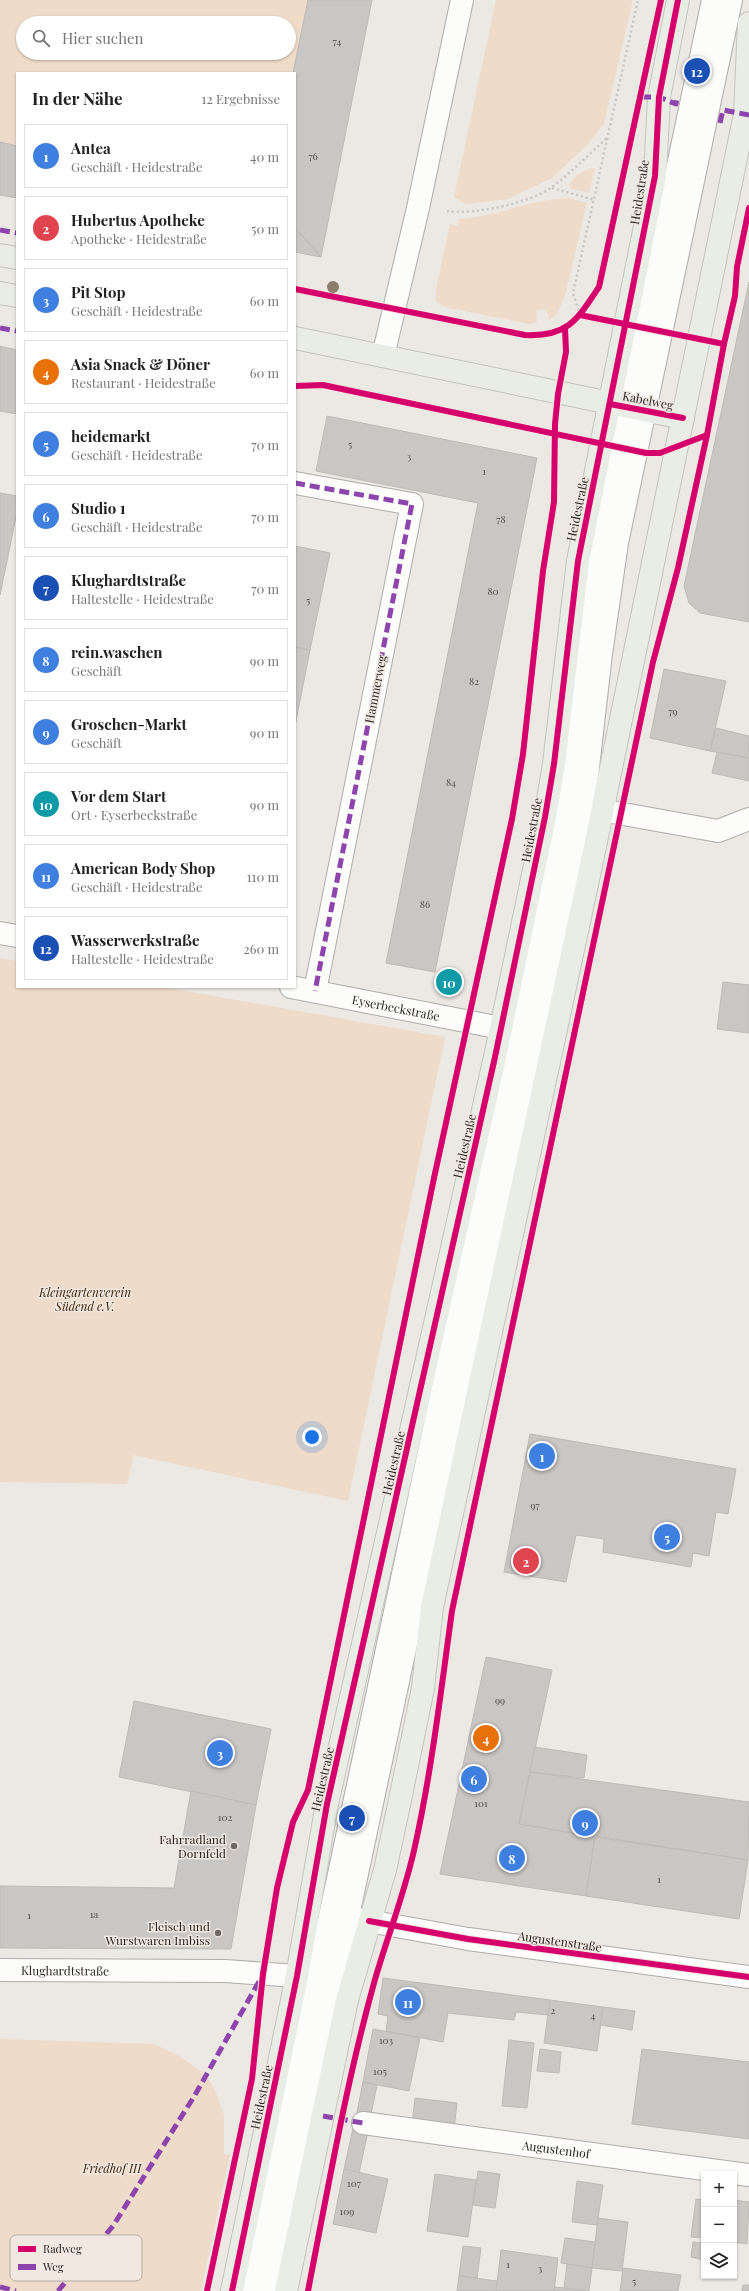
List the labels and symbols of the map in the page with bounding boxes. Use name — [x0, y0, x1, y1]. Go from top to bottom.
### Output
house number: 74 — [333, 34, 341, 48]
pin: 12 — [684, 56, 710, 86]
house number: 76 — [308, 149, 318, 163]
street label: Heidestraße — [626, 158, 652, 226]
street label: Kabelweg — [621, 387, 676, 413]
house number: 5 — [348, 437, 352, 451]
house number: 3 — [407, 449, 412, 463]
house number: 1 — [482, 464, 486, 478]
street label: Heidestraße — [562, 475, 592, 543]
house number: 78 — [496, 512, 506, 526]
house number: 80 — [487, 584, 499, 598]
house number: 5 — [306, 593, 310, 607]
street label: Hammerweg — [361, 653, 390, 725]
house number: 82 — [469, 674, 479, 688]
house number: 79 — [668, 704, 678, 718]
house number: 84 — [446, 775, 456, 789]
street label: Heidestraße — [517, 796, 545, 864]
house number: 86 — [420, 897, 430, 911]
pin: 10 — [436, 967, 462, 997]
street label: Eyserbeckstraße — [351, 991, 441, 1024]
street label: Heidestraße — [449, 1112, 479, 1180]
park label: Kleingartenverein Südend e.V. — [38, 1284, 131, 1314]
your location — [302, 1427, 322, 1447]
street label: Heidestraße — [378, 1429, 408, 1497]
pin: 1 — [529, 1441, 555, 1471]
house number: 97 — [530, 1498, 540, 1512]
pin: 5 — [654, 1522, 680, 1552]
pin: 2 — [513, 1546, 539, 1576]
house number: 99 — [495, 1693, 505, 1707]
pin: 4 — [473, 1723, 499, 1753]
pin: 3 — [207, 1738, 233, 1768]
street label: Heidestraße — [307, 1745, 337, 1813]
pin: 6 — [461, 1764, 487, 1794]
house number: 101 — [474, 1796, 488, 1810]
pin: 7 — [339, 1803, 365, 1833]
pin: 9 — [572, 1808, 598, 1838]
house number: 102 — [218, 1810, 232, 1824]
place label: Fahrradland Dornfeld — [159, 1831, 226, 1861]
marker: Fahrradland Dornfeld — [229, 1841, 239, 1851]
pin: 8 — [499, 1843, 525, 1873]
house number: 1 — [657, 1872, 661, 1886]
house number: 1a — [90, 1907, 98, 1921]
house number: 1 — [27, 1908, 31, 1922]
place label: Fleisch und Wurstwaren Imbiss — [104, 1918, 210, 1948]
street label: Augustenstraße — [516, 1927, 603, 1955]
marker: Fleisch und Wurstwaren Imbiss — [213, 1928, 223, 1938]
street label: Klughardtstraße — [21, 1962, 109, 1978]
pin: 11 — [395, 1987, 421, 2017]
house number: 2 — [551, 2003, 556, 2017]
house number: 4 — [591, 2008, 596, 2022]
house number: 103 — [379, 2033, 394, 2047]
street label: Heidestraße — [246, 2063, 276, 2131]
house number: 105 — [373, 2064, 387, 2078]
street label: Augustenhof — [520, 2136, 592, 2162]
park label: Friedhof III — [82, 2160, 142, 2176]
house number: 107 — [347, 2176, 361, 2190]
house number: 109 — [340, 2204, 354, 2218]
legend — [10, 2235, 142, 2281]
text: Radweg — [43, 2241, 82, 2256]
house number: 1 — [506, 2257, 510, 2271]
text: Weg — [42, 2259, 64, 2274]
house number: 3 — [538, 2261, 543, 2275]
house number: 5 — [632, 2274, 636, 2288]

